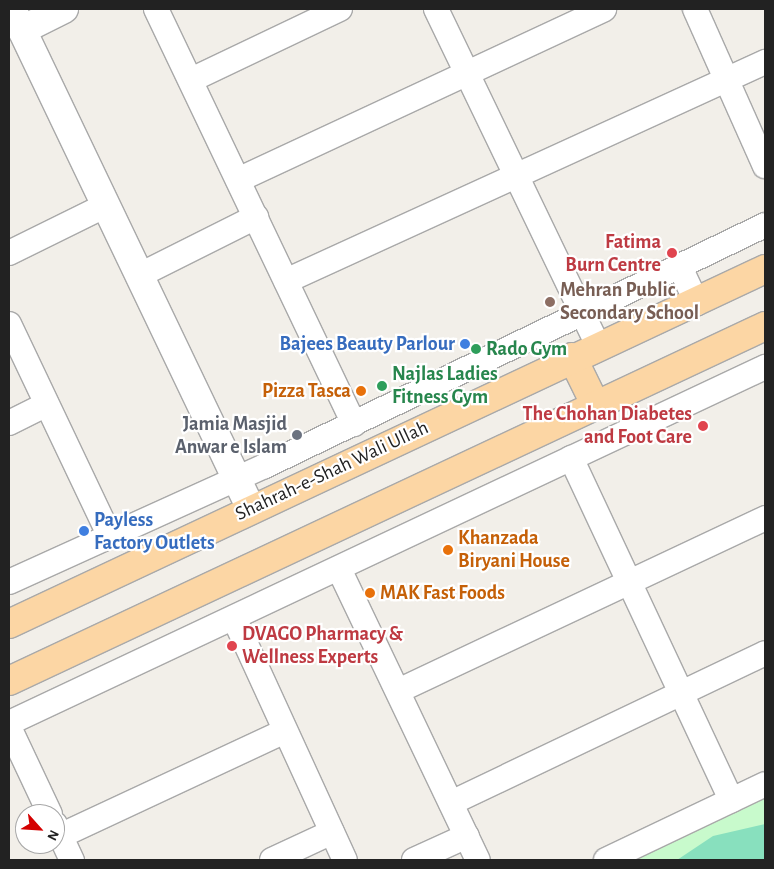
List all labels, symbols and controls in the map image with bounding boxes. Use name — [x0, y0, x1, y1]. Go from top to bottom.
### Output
place label: Fatima Burn Centre — [565, 230, 661, 277]
marker: Fatima Burn Centre — [665, 246, 679, 260]
place label: Mehran Public Secondary School — [560, 278, 699, 325]
marker: Mehran Public Secondary School — [544, 296, 556, 308]
place label: Bajees Beauty Parlour — [280, 332, 455, 356]
place label: Rado Gym — [486, 337, 567, 361]
marker: Bajees Beauty Parlour — [459, 338, 471, 350]
marker: Rado Gym — [470, 343, 482, 355]
place label: Najlas Ladies Fitness Gym — [392, 362, 498, 409]
place label: Pizza Tasca — [262, 379, 351, 403]
marker: Najlas Ladies Fitness Gym — [376, 380, 388, 392]
marker: Pizza Tasca — [355, 385, 367, 397]
place label: The Chohan Diabetes and Foot Care — [522, 402, 692, 449]
place label: Jamia Masjid Anwar e Islam — [175, 412, 287, 459]
street label: Shahrah-e-Shah Wali Ullah — [232, 416, 432, 526]
marker: The Chohan Diabetes and Foot Care — [696, 419, 710, 433]
marker: Jamia Masjid Anwar e Islam — [291, 429, 303, 441]
place label: Payless Factory Outlets — [94, 508, 215, 555]
marker: Payless Factory Outlets — [78, 525, 90, 537]
place label: Khanzada Biryani House — [458, 526, 570, 573]
marker: Khanzada Biryani House — [442, 544, 454, 556]
place label: MAK Fast Foods — [380, 581, 505, 605]
marker: MAK Fast Foods — [364, 587, 376, 599]
place label: DVAGO Pharmacy & Wellness Experts — [242, 622, 403, 669]
marker: DVAGO Pharmacy & Wellness Experts — [226, 640, 238, 652]
north arrow — [15, 804, 65, 854]
text: N — [44, 828, 61, 843]

